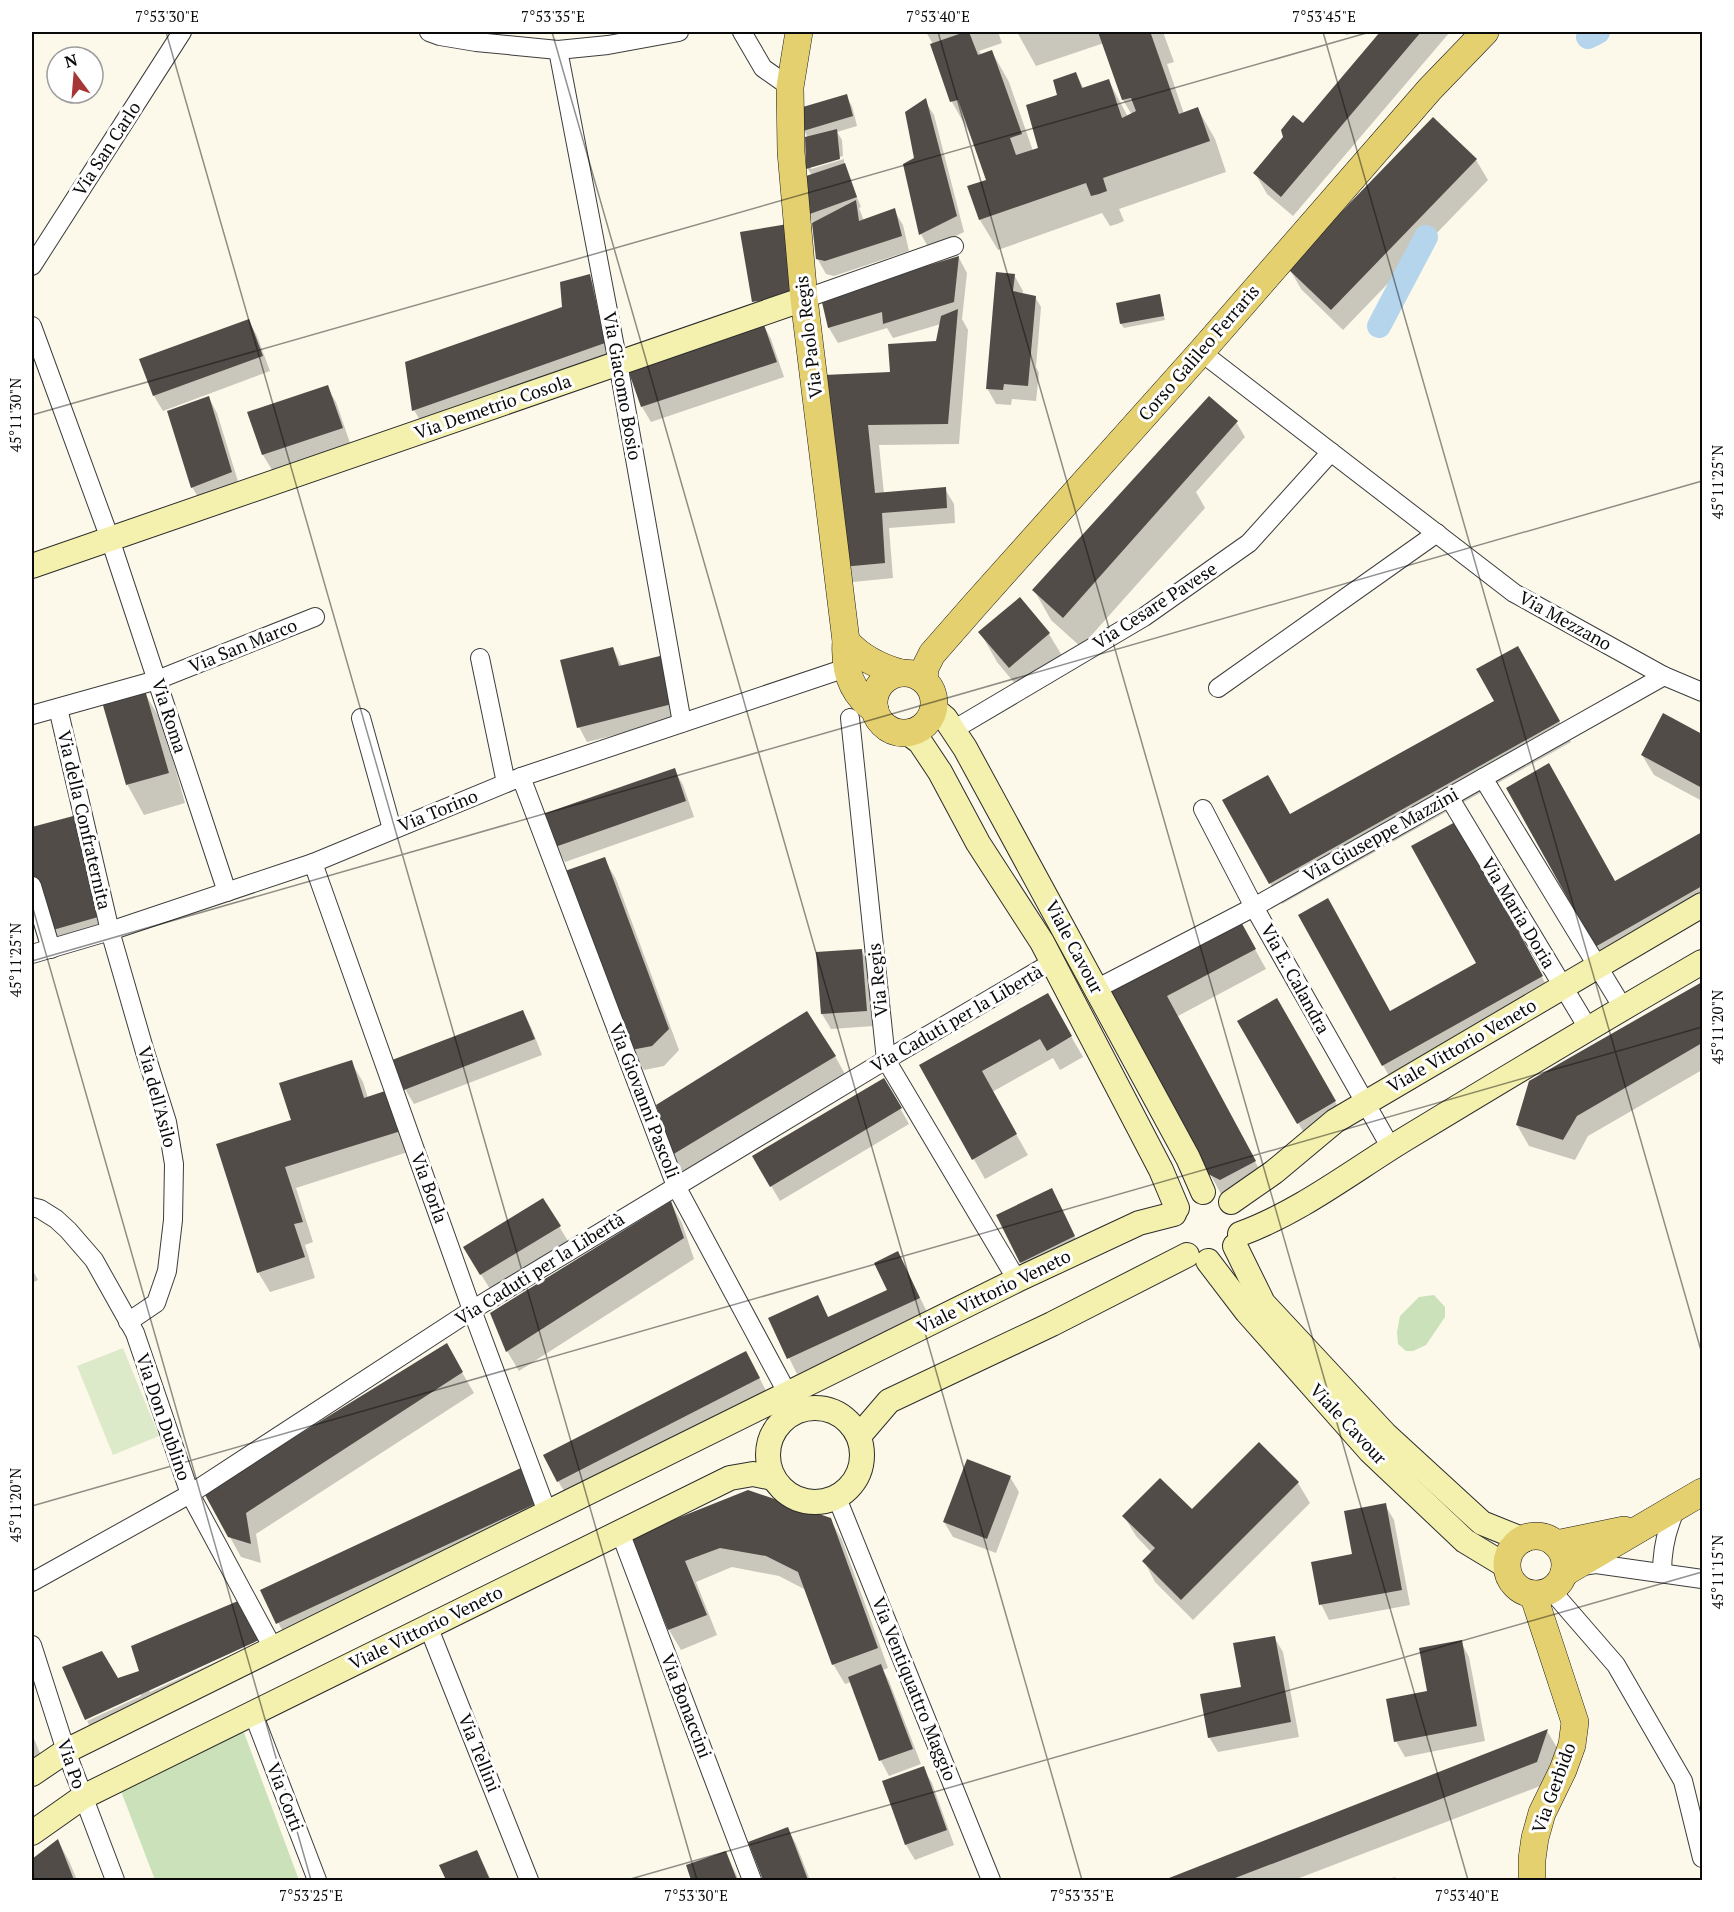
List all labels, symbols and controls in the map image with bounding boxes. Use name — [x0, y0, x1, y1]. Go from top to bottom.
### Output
text: 7°53'30"E — [135, 6, 199, 26]
text: 7°53'35"E — [521, 6, 585, 26]
text: 7°53'40"E — [906, 6, 970, 26]
text: 7°53'45"E — [1292, 6, 1356, 26]
north arrow — [45, 45, 105, 105]
text: N — [62, 48, 80, 73]
street label: Via San Carlo — [67, 97, 146, 200]
street label: Via Paolo Regis — [789, 274, 827, 400]
street label: Corso Galileo Ferraris — [1132, 279, 1264, 426]
street label: Via Giacomo Bosio — [598, 310, 648, 462]
street label: Via Demetrio Cosola — [411, 368, 574, 444]
text: 45°11'30"N — [5, 378, 25, 452]
text: 45°11'25"N — [1707, 445, 1727, 519]
street label: Via Cesare Pavese — [1088, 556, 1221, 654]
street label: Via Mezzano — [1515, 585, 1616, 656]
street label: Via San Marco — [185, 612, 300, 678]
street label: Via Roma — [147, 675, 193, 756]
street label: Via della Confraternita — [53, 728, 117, 912]
street label: Via Giuseppe Mazzini — [1299, 782, 1462, 887]
street label: Via Torino — [394, 783, 481, 837]
street label: Via Maria Doria — [1476, 852, 1562, 973]
street label: Viale Cavour — [1040, 896, 1110, 997]
street label: Via E. Calandra — [1256, 919, 1336, 1038]
text: 45°11'25"N — [5, 923, 25, 997]
street label: Via Regis — [861, 942, 893, 1018]
street label: Via Caduti per la Libertà — [866, 959, 1047, 1077]
text: 45°11'20"N — [1707, 990, 1727, 1064]
street label: Viale Vittorio Veneto — [1383, 993, 1540, 1098]
street label: Via Giovanni Pascoli — [604, 1020, 686, 1182]
street label: Via dell'Asilo — [133, 1044, 183, 1150]
street label: Via Borla — [406, 1149, 454, 1226]
street label: Via Caduti per la Libertà — [450, 1206, 628, 1330]
street label: Viale Vittorio Veneto — [913, 1243, 1075, 1339]
street label: Via Don Dublino — [131, 1350, 197, 1484]
street label: Viale Cavour — [1305, 1378, 1392, 1469]
text: 45°11'20"N — [5, 1468, 25, 1542]
text: 45°11'15"N — [1707, 1535, 1727, 1609]
street label: Viale Vittorio Veneto — [345, 1579, 507, 1675]
street label: Via Ventiquattro Maggio — [867, 1593, 963, 1784]
street label: Via Bonaccini — [656, 1650, 718, 1761]
street label: Via Tellini — [453, 1710, 507, 1795]
street label: Via Po — [52, 1735, 92, 1792]
street label: Via Gerbido — [1526, 1739, 1581, 1836]
street label: Via Corti — [262, 1759, 310, 1834]
text: 7°53'25"E — [279, 1885, 343, 1905]
text: 7°53'30"E — [664, 1885, 728, 1905]
text: 7°53'35"E — [1050, 1885, 1114, 1905]
text: 7°53'40"E — [1435, 1885, 1499, 1905]

